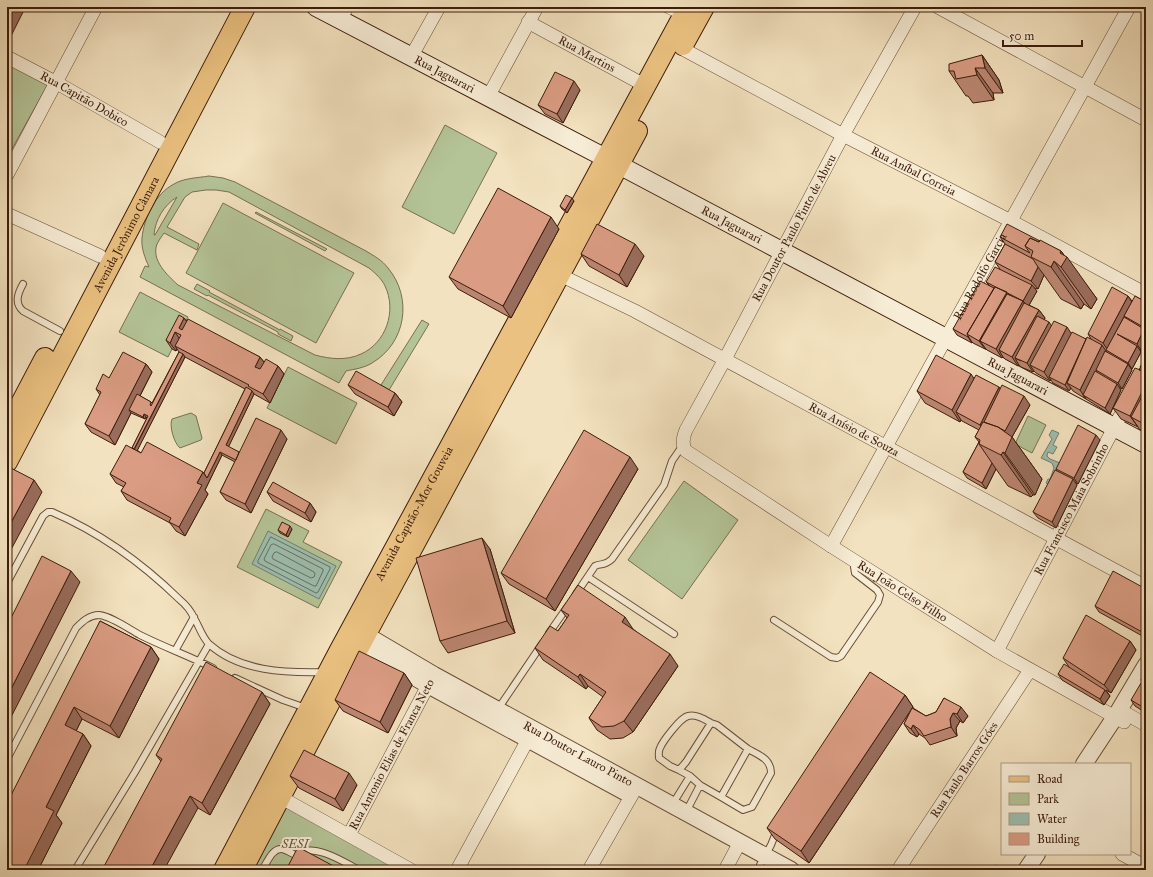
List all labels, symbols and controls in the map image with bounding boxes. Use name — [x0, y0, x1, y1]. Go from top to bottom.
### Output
scale bar — [1003, 22, 1082, 48]
text: 50 m — [1009, 29, 1034, 43]
street label: Rua Martins — [556, 33, 618, 75]
street label: Rua Jaguarari — [412, 52, 478, 96]
street label: Rua Capitão Dobico — [38, 69, 131, 129]
street label: Rua Aníbal Correia — [869, 143, 959, 199]
street label: Rua Doutor Paulo Pinto de Abreu — [749, 151, 839, 304]
street label: Avenida Jerônimo Câmara — [90, 173, 163, 295]
street label: Rua Jaguarari — [699, 203, 765, 247]
street label: Rua Rodolfo Garcia — [950, 230, 1010, 322]
street label: Rua Jaguarari — [985, 354, 1051, 398]
street label: Rua Anísio de Souza — [806, 399, 902, 460]
street label: Rua Francisco Maia Sobrinho — [1031, 441, 1112, 578]
street label: Avenida Capitão-Mor Gouveia — [372, 443, 456, 584]
street label: Rua João Celso Filho — [855, 558, 950, 625]
street label: Rua Antonio Elias de Franca Neto — [346, 677, 437, 832]
street label: Rua Doutor Lauro Pinto — [521, 718, 635, 789]
street label: Rua Paulo Barros Góes — [927, 719, 1001, 820]
legend — [1001, 763, 1131, 855]
text: Road — [1037, 772, 1063, 786]
text: Park — [1037, 792, 1059, 806]
text: Water — [1037, 812, 1067, 826]
text: Building — [1037, 832, 1080, 847]
park label: SESI — [281, 837, 310, 851]

